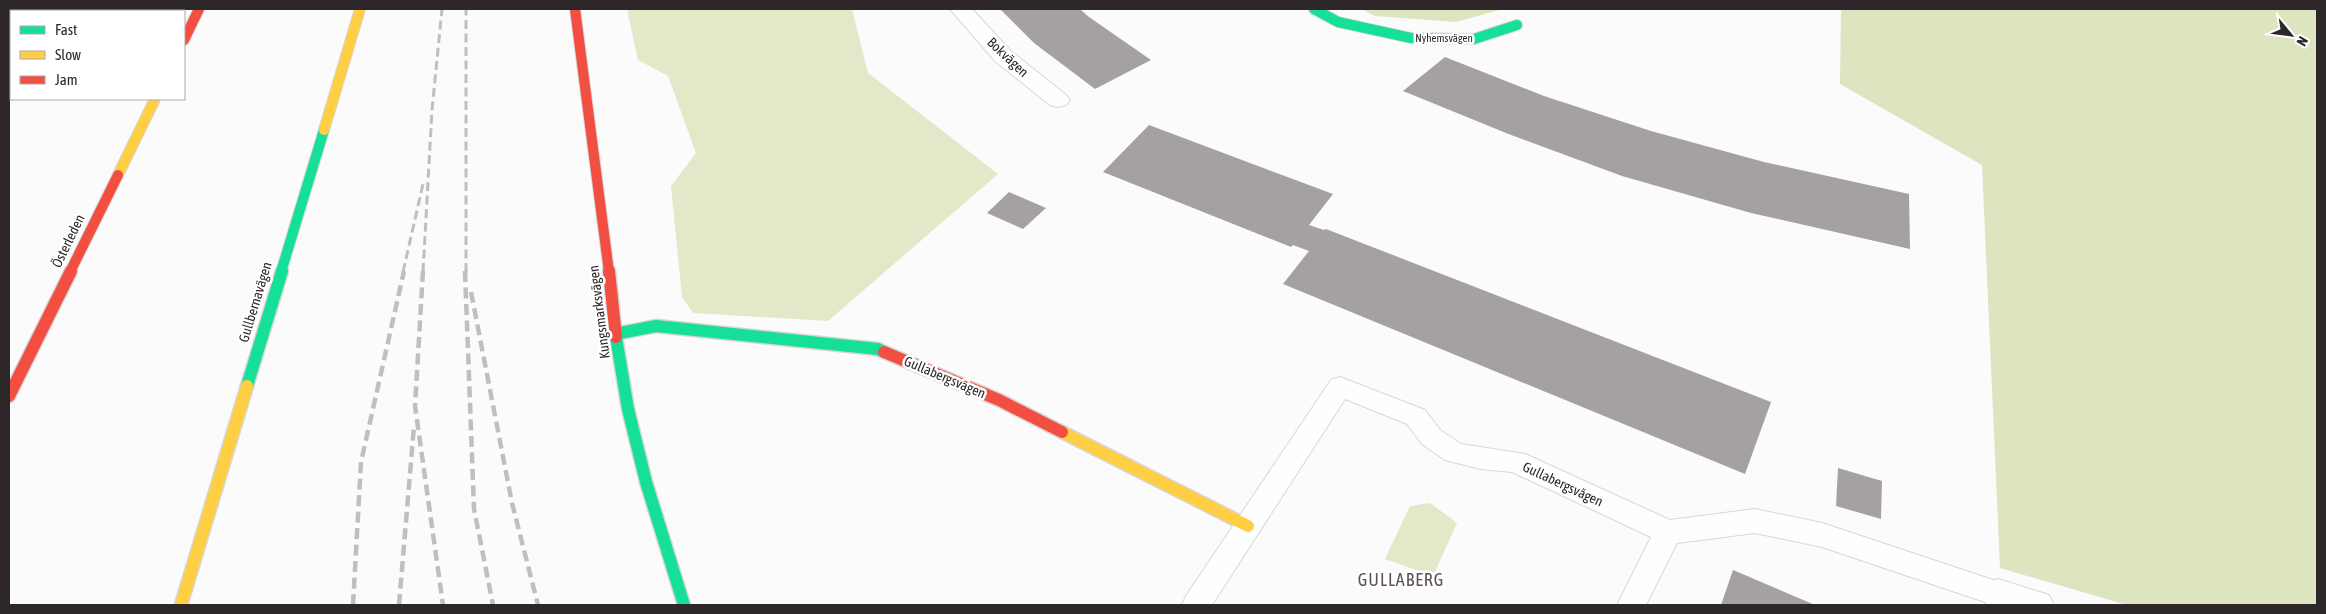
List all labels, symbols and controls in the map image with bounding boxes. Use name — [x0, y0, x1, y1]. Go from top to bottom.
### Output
legend — [10, 10, 185, 100]
north arrow — [2266, 10, 2316, 60]
text: Fast — [55, 21, 77, 38]
street label: Nyhemsvägen — [1415, 32, 1473, 44]
street label: Bokvägen — [984, 34, 1032, 80]
text: N — [2293, 34, 2311, 49]
text: Slow — [55, 46, 81, 63]
text: Jam — [55, 71, 78, 88]
street label: Österleden — [48, 212, 88, 270]
street label: Gullbernavägen — [235, 260, 275, 344]
street label: Kungsmarksvägen — [585, 264, 613, 360]
street label: Gullabergsvägen — [902, 353, 988, 401]
street label: Gullabergsvägen — [1520, 458, 1606, 510]
district label: GULLABERG — [1358, 569, 1444, 590]

